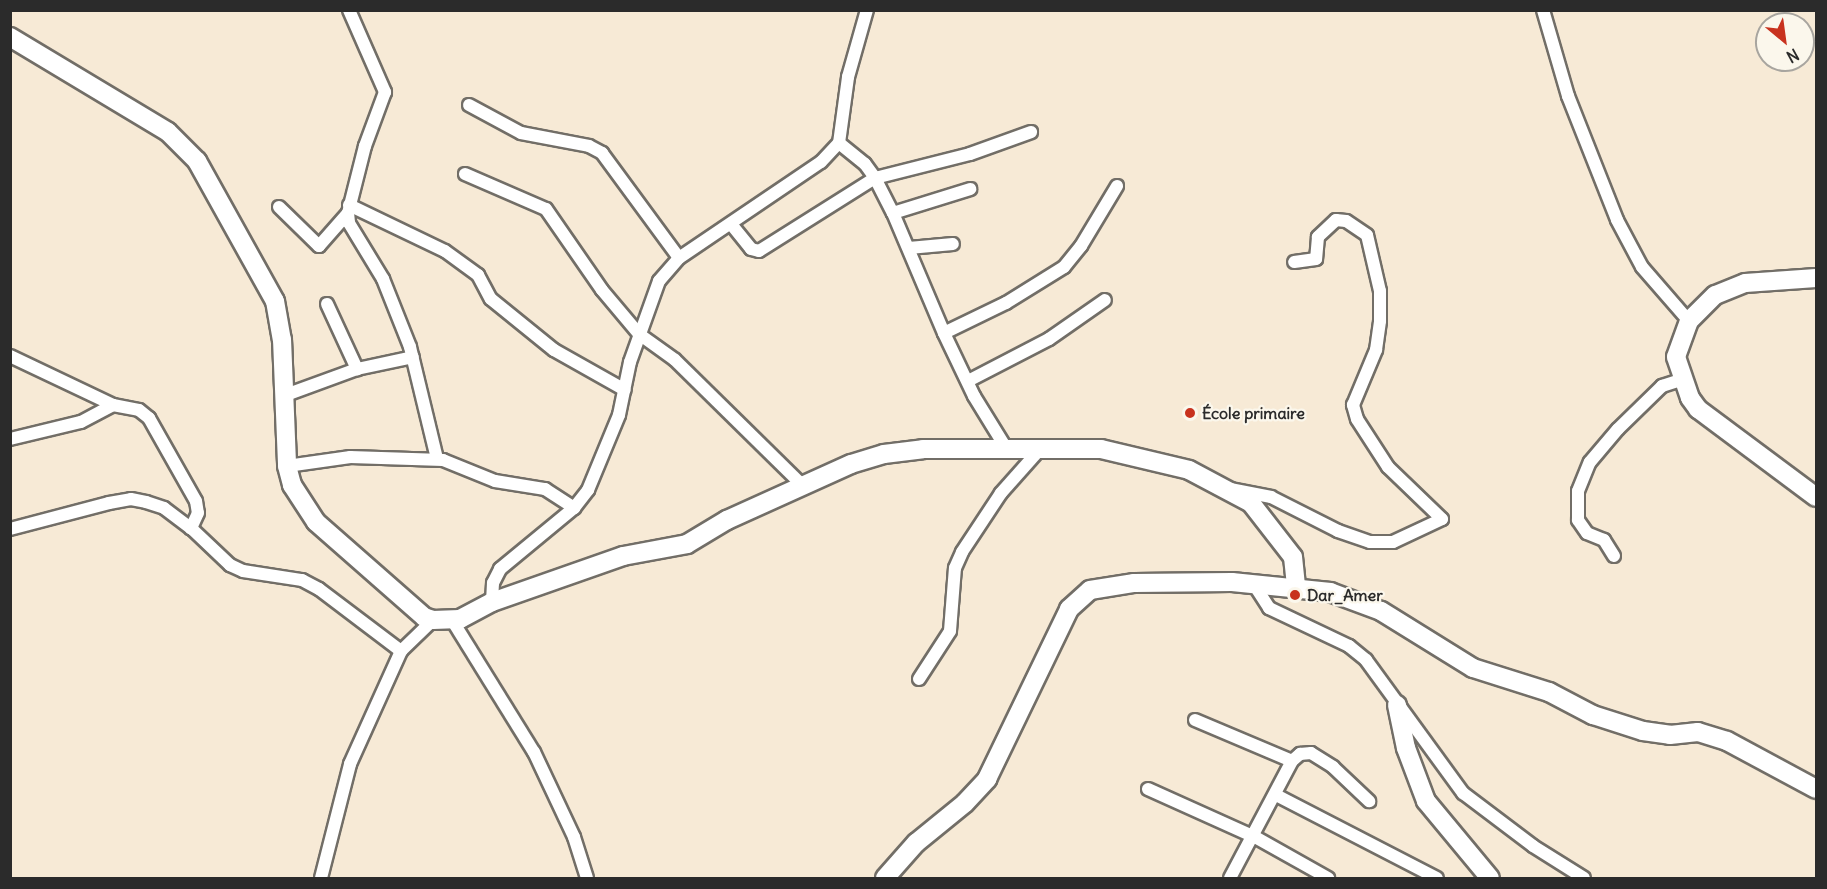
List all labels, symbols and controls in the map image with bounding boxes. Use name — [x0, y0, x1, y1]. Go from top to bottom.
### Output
north arrow — [1755, 12, 1815, 72]
text: N — [1783, 45, 1802, 67]
place label: École primaire — [1202, 403, 1305, 423]
marker: École primaire — [1183, 406, 1197, 420]
place label: Dar_Amer — [1307, 585, 1383, 605]
marker: Dar_Amer — [1288, 588, 1302, 602]

